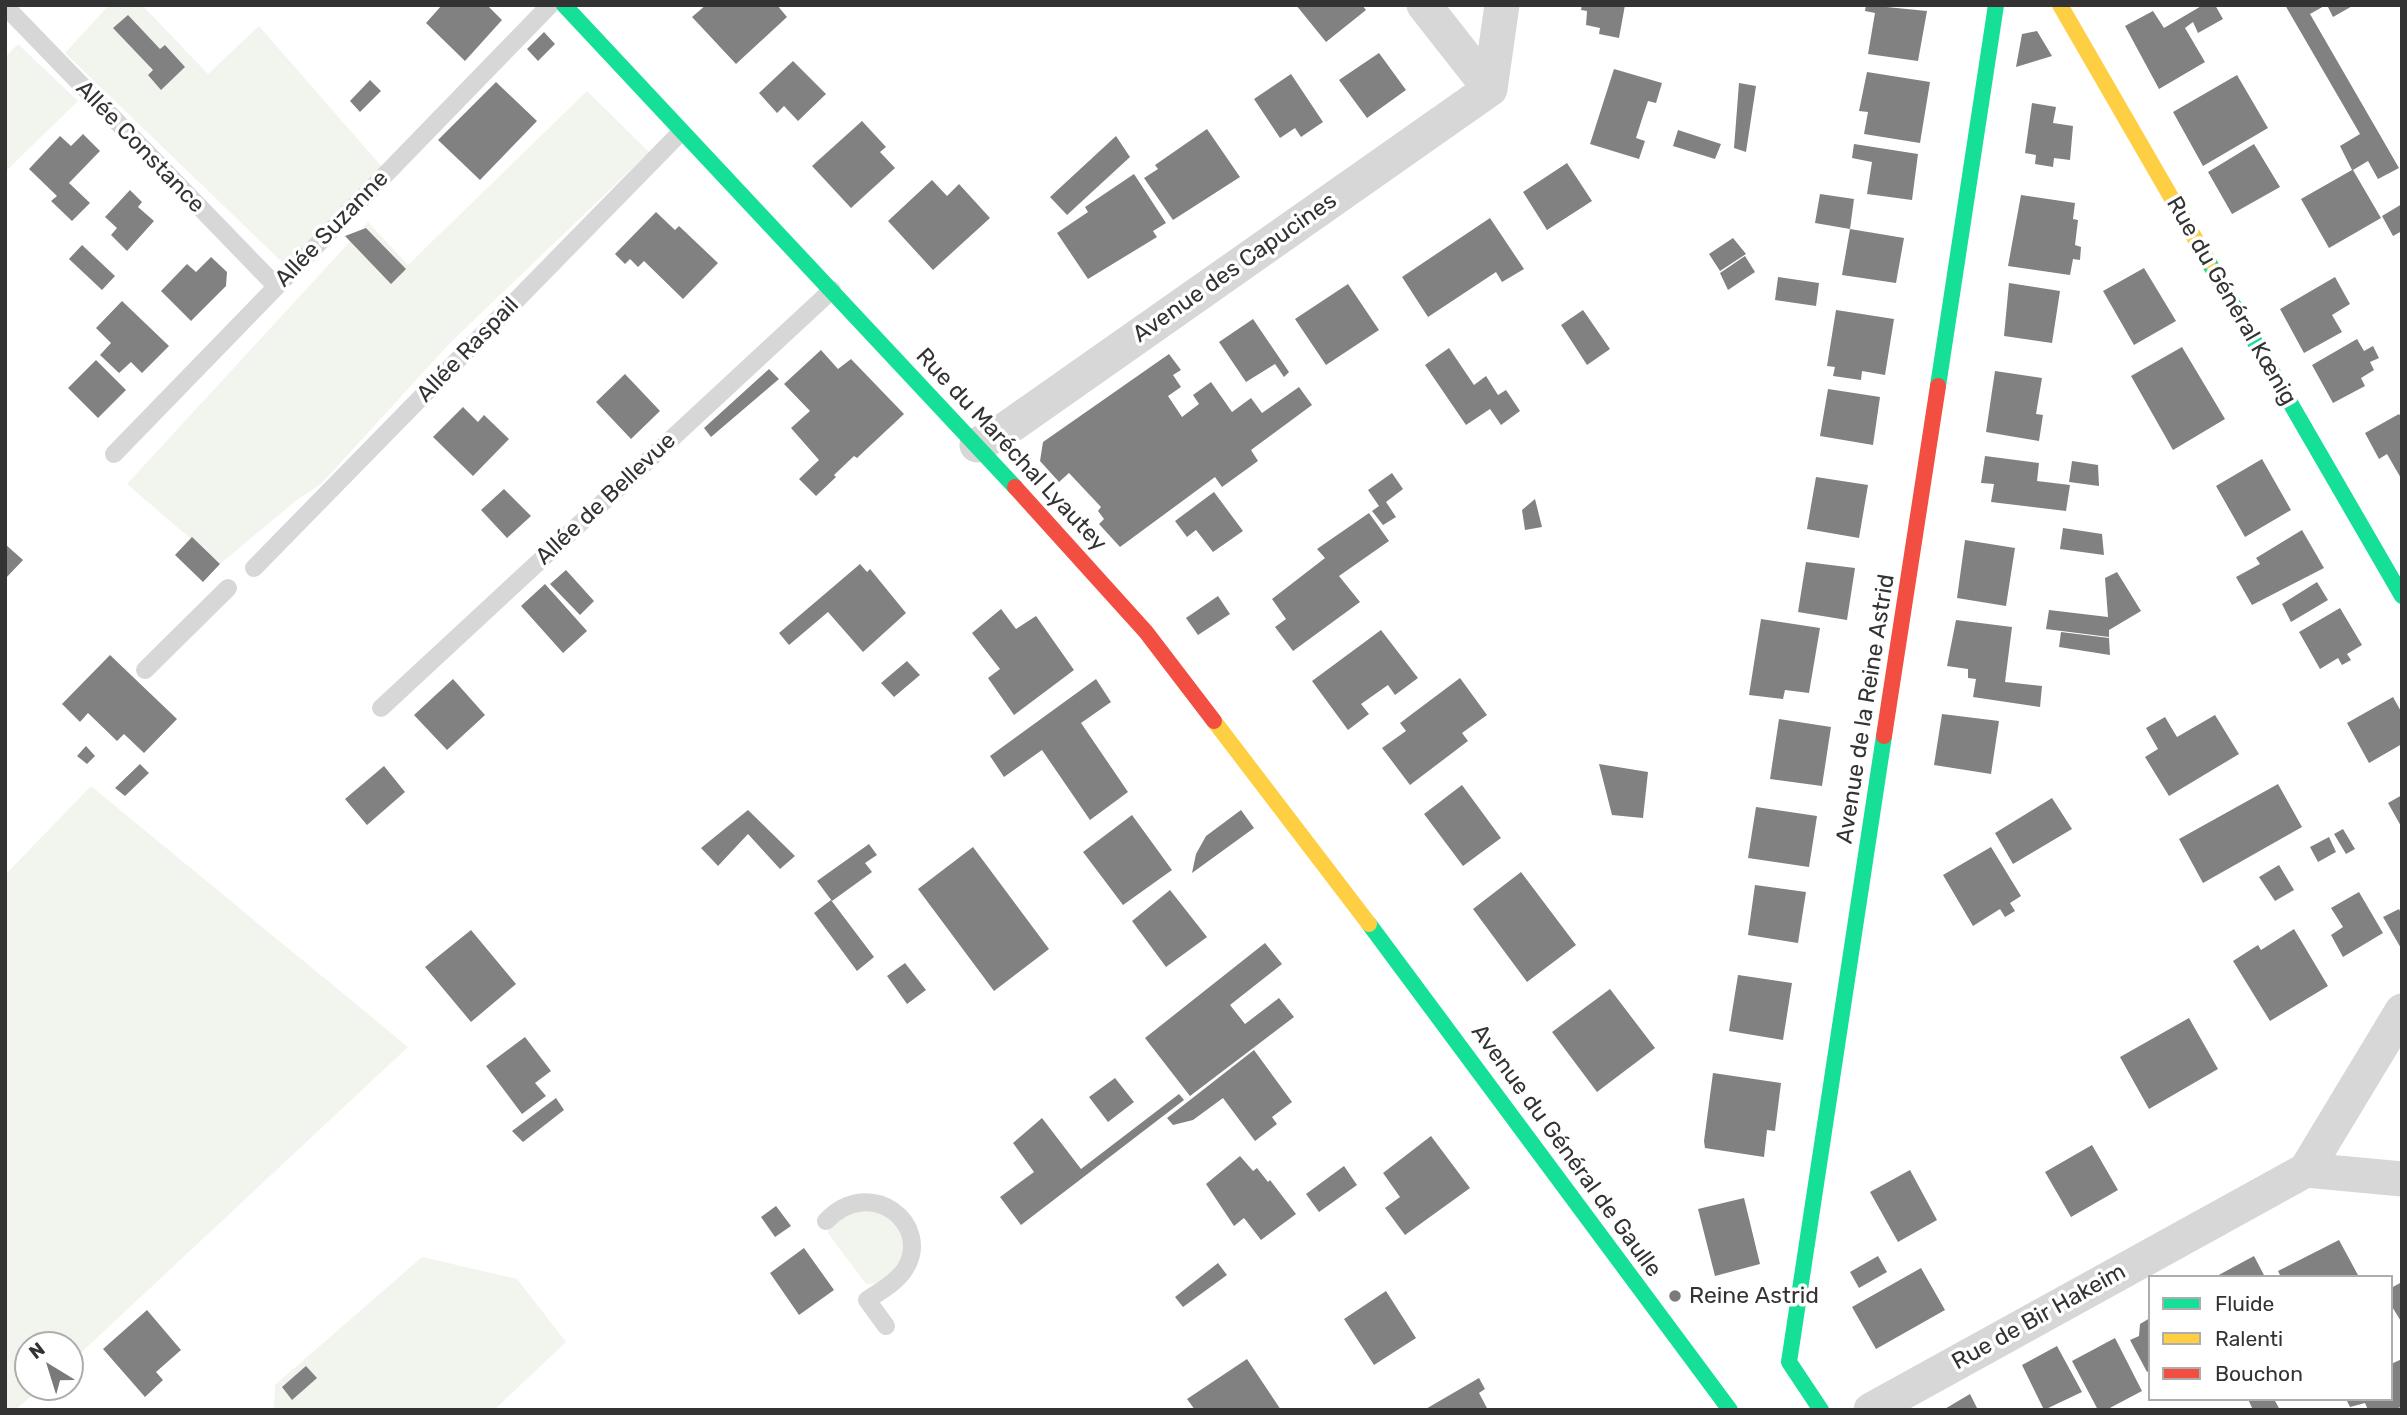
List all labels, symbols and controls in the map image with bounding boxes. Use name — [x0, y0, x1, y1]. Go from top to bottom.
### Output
street label: Allée Constance — [70, 75, 210, 219]
street label: Allée Suzanne — [270, 165, 394, 293]
street label: Avenue des Capucines — [1128, 187, 1342, 349]
street label: Rue du Général Kœnig — [2160, 192, 2302, 410]
street label: Allée Raspail — [411, 292, 525, 408]
street label: Rue du Maréchal Lyautey — [910, 343, 1112, 557]
street label: Allée de Bellevue — [530, 427, 682, 571]
street label: Avenue de la Reine Astrid — [1831, 572, 1901, 846]
street label: Avenue du Général de Gaulle — [1465, 1019, 1667, 1283]
street label: Rue de Bir Hakeim — [1947, 1258, 2131, 1376]
legend — [2148, 1275, 2393, 1401]
place label: Reine Astrid — [1689, 1282, 1819, 1310]
marker: Reine Astrid — [1667, 1288, 1683, 1304]
text: Fluide — [2215, 1291, 2274, 1316]
text: Ralenti — [2215, 1326, 2283, 1351]
north arrow — [14, 1331, 84, 1401]
text: N — [25, 1337, 49, 1364]
text: Bouchon — [2215, 1361, 2303, 1386]

